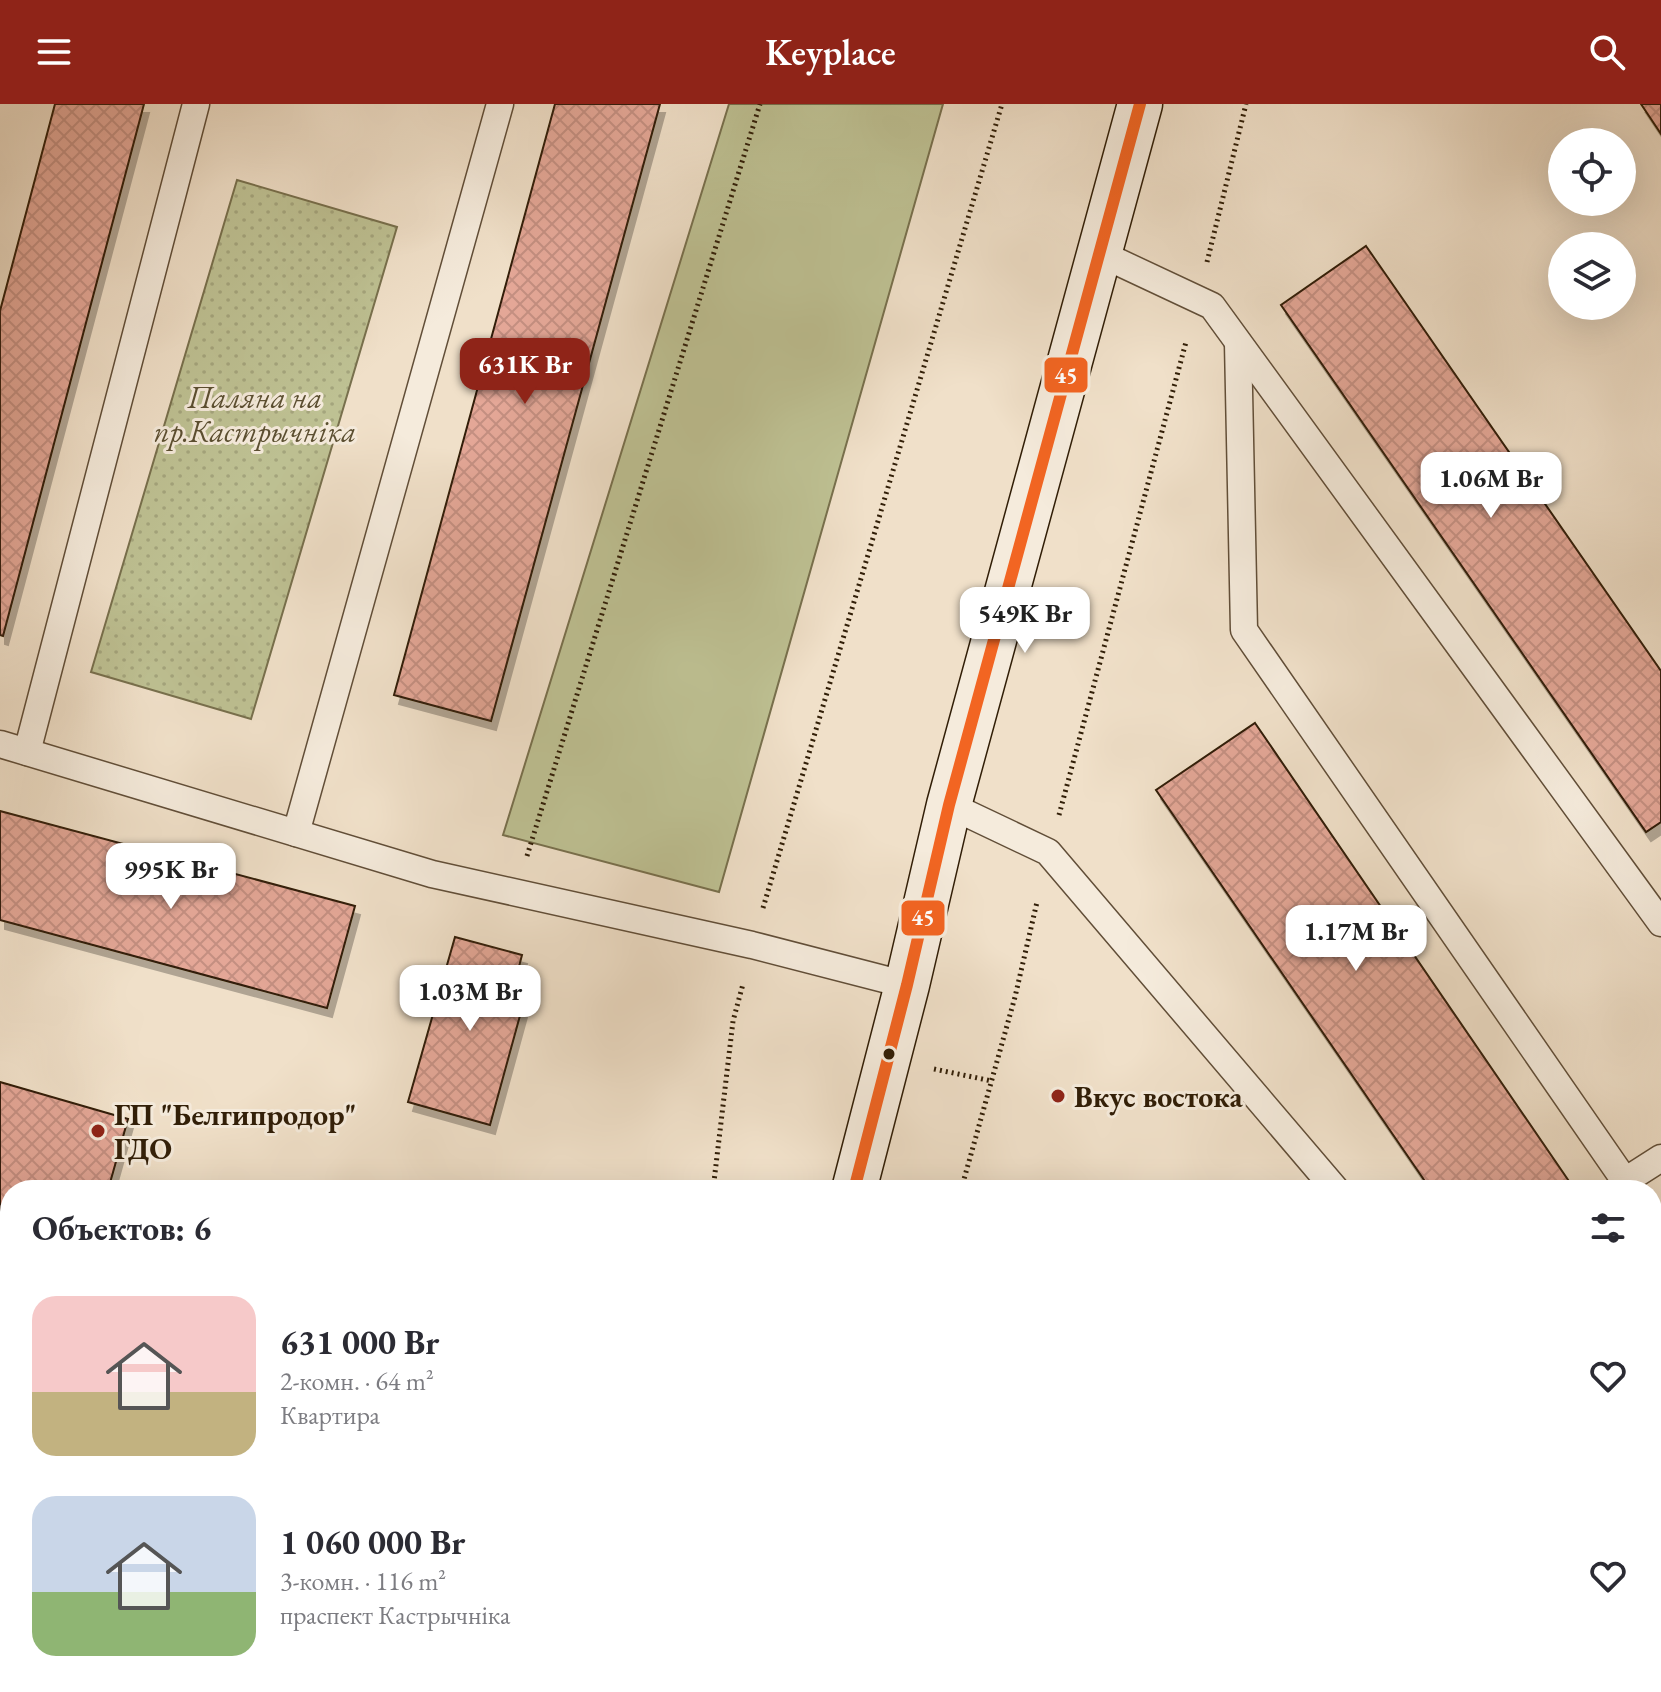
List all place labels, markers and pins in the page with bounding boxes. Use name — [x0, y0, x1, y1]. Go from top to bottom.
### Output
pin: 631K Br — [451, 338, 599, 406]
pin: 1.06M Br — [1408, 452, 1574, 520]
pin: 549K Br — [951, 587, 1099, 655]
pin: 995K Br — [97, 843, 245, 911]
pin: 1.17M Br — [1273, 905, 1439, 973]
pin: 1.03M Br — [387, 965, 553, 1033]
unlabelled marker — [881, 1046, 897, 1062]
place label: Вкус востока — [1074, 1077, 1243, 1116]
marker: Вкус востока — [1049, 1087, 1067, 1105]
place label: ГП "Белгипродор" ГДО — [114, 1095, 357, 1168]
marker: ГП "Белгипродор" ГДО — [89, 1122, 107, 1140]

